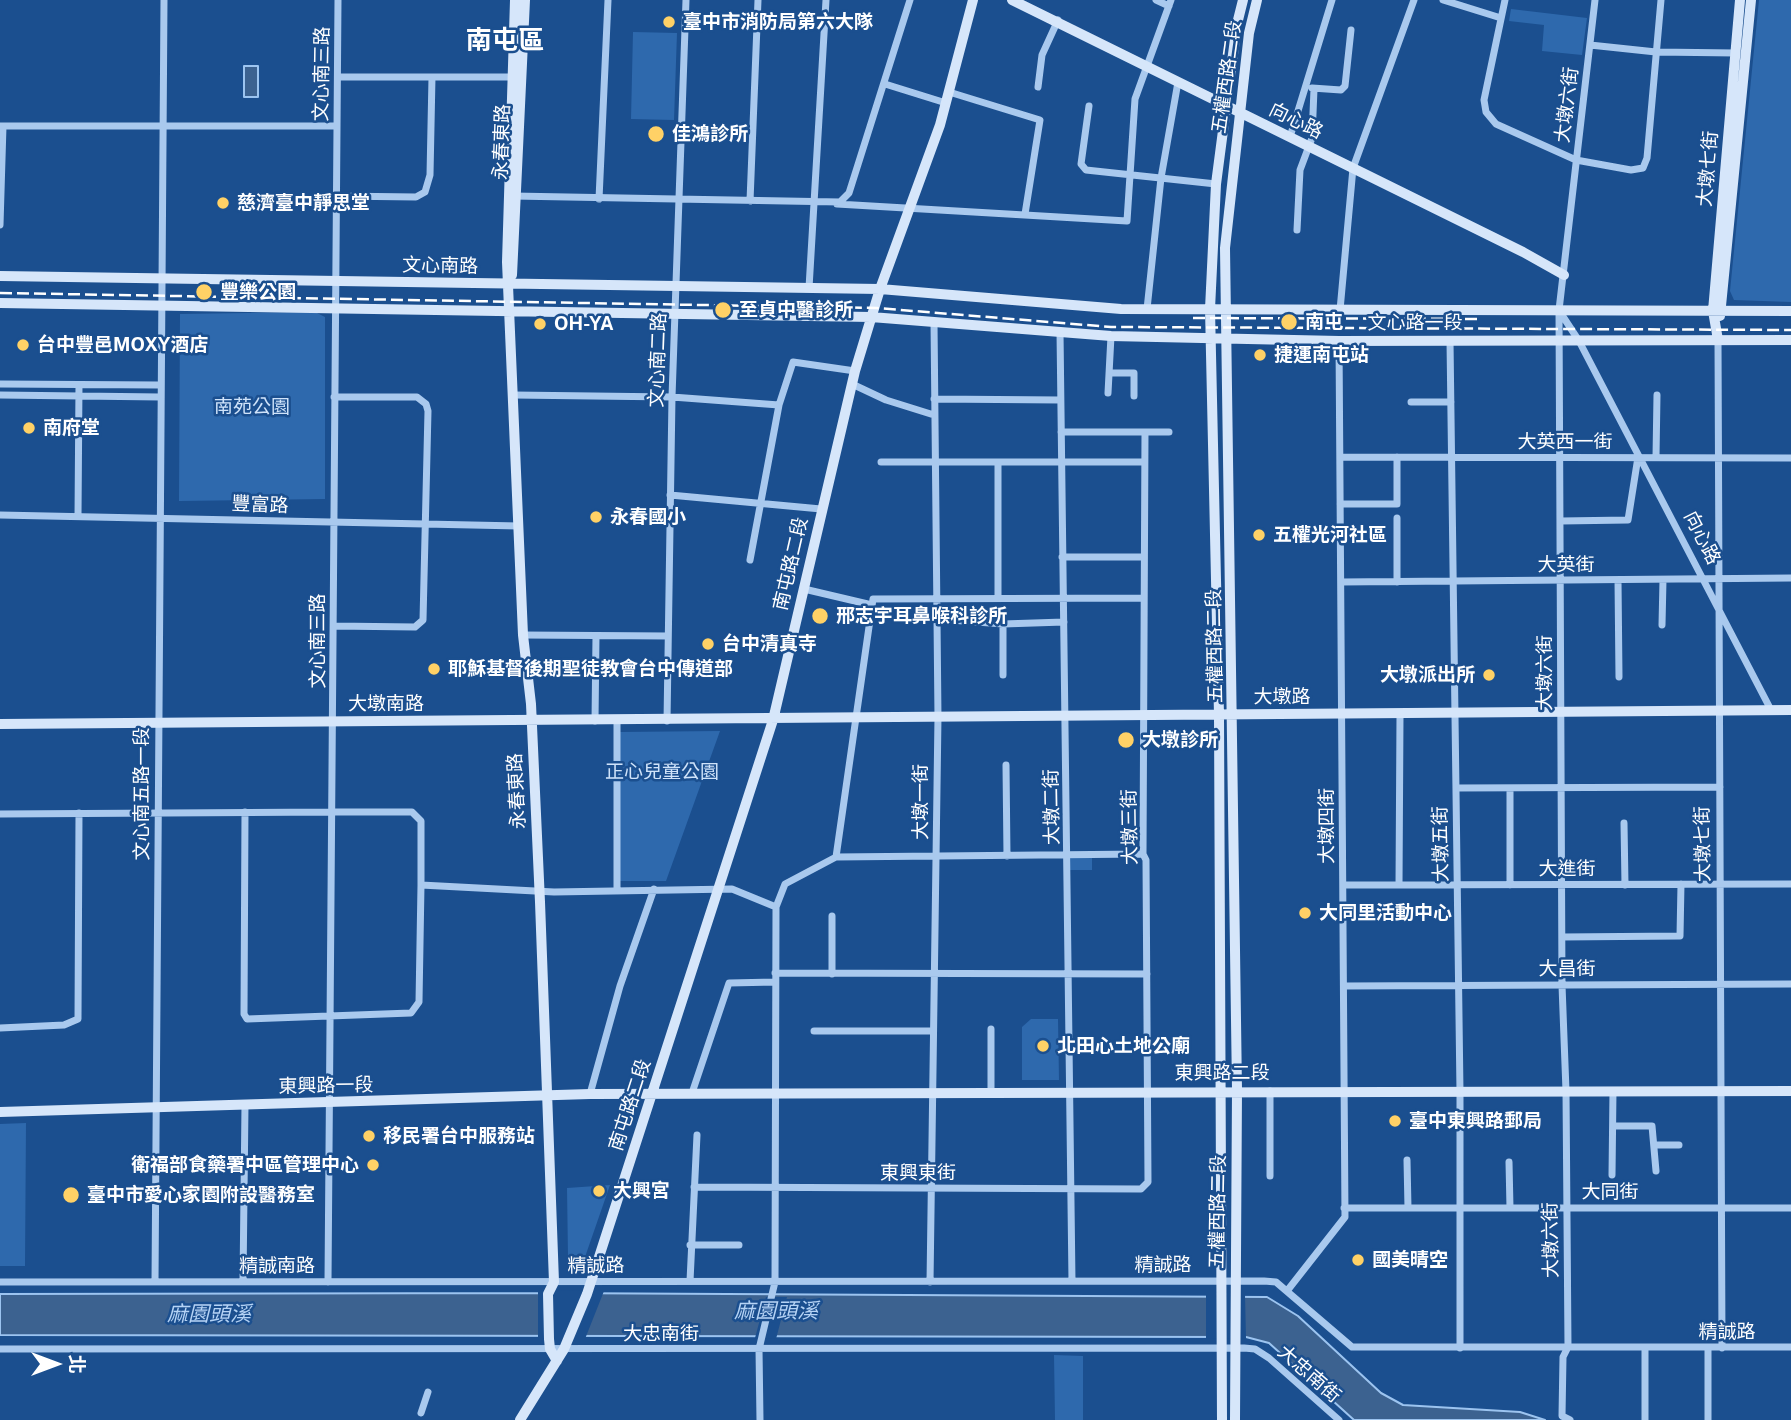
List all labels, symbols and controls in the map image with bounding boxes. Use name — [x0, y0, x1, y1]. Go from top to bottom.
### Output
place label: 臺中市消防局第六大隊 — [683, 11, 873, 33]
marker: 臺中市消防局第六大隊 — [661, 14, 677, 30]
street label: 五權西路二段 — [1208, 19, 1246, 135]
district label: 南屯區 — [466, 25, 544, 57]
street label: 文心南三路 — [310, 26, 334, 122]
street label: 大墩六街 — [1551, 66, 1583, 144]
street label: 向心路 — [1265, 98, 1327, 144]
street label: 永春東路 — [489, 104, 515, 180]
place label: 佳鴻診所 — [672, 123, 748, 145]
marker: 佳鴻診所 — [646, 124, 666, 144]
street label: 大墩七街 — [1693, 130, 1723, 208]
place label: 慈濟臺中靜思堂 — [237, 192, 370, 214]
marker: 慈濟臺中靜思堂 — [215, 195, 231, 211]
street label: 文心南路 — [402, 254, 478, 278]
place label: 豐樂公園 — [220, 281, 296, 303]
marker: 豐樂公園 — [194, 282, 214, 302]
place label: 至貞中醫診所 — [739, 299, 853, 321]
marker: 至貞中醫診所 — [713, 300, 733, 320]
place label: 南屯 — [1305, 311, 1343, 333]
street label: 文心南二路 — [645, 312, 671, 408]
marker: 南屯 — [1279, 312, 1299, 332]
street label: 文心路一段 — [1368, 312, 1462, 334]
place label: OH-YA — [554, 313, 614, 335]
marker: OH-YA — [532, 316, 548, 332]
place label: 台中豐邑MOXY酒店 — [37, 334, 208, 356]
marker: 台中豐邑MOXY酒店 — [15, 337, 31, 353]
place label: 捷運南屯站 — [1274, 344, 1369, 366]
marker: 捷運南屯站 — [1252, 347, 1268, 363]
park label: 南苑公園 — [214, 396, 290, 418]
place label: 南府堂 — [43, 417, 100, 439]
marker: 南府堂 — [21, 420, 37, 436]
street label: 大英西一街 — [1518, 431, 1612, 453]
street label: 豐富路 — [231, 493, 289, 517]
place label: 永春國小 — [610, 506, 686, 528]
street label: 向心路 — [1679, 507, 1725, 569]
marker: 永春國小 — [588, 509, 604, 525]
street label: 南屯路二段 — [769, 515, 813, 613]
place label: 五權光河社區 — [1273, 524, 1387, 546]
marker: 五權光河社區 — [1251, 527, 1267, 543]
street label: 大英街 — [1538, 554, 1594, 576]
street label: 五權西路二段 — [1203, 589, 1227, 703]
street label: 文心南三路 — [307, 594, 329, 688]
place label: 邢志宇耳鼻喉科診所 — [836, 605, 1007, 627]
marker: 邢志宇耳鼻喉科診所 — [810, 606, 830, 626]
place label: 台中清真寺 — [722, 633, 817, 655]
street label: 大墩六街 — [1534, 635, 1556, 711]
marker: 台中清真寺 — [700, 636, 716, 652]
place label: 耶穌基督後期聖徒教會台中傳道部 — [448, 658, 733, 680]
marker: 耶穌基督後期聖徒教會台中傳道部 — [426, 661, 442, 677]
place label: 大墩派出所 — [1380, 664, 1475, 686]
marker: 大墩派出所 — [1481, 667, 1497, 683]
street label: 大墩路 — [1254, 686, 1310, 708]
street label: 大墩南路 — [348, 693, 424, 715]
street label: 文心南五路一段 — [131, 728, 153, 860]
place label: 大墩診所 — [1142, 729, 1218, 751]
marker: 大墩診所 — [1116, 730, 1136, 750]
street label: 永春東路 — [504, 752, 530, 830]
park label: 正心兒童公園 — [605, 761, 719, 783]
street label: 大墩一街 — [910, 764, 932, 840]
street label: 大墩二街 — [1040, 769, 1064, 845]
street label: 大墩四街 — [1316, 788, 1338, 864]
street label: 大墩三街 — [1118, 789, 1142, 865]
street label: 大墩五街 — [1429, 806, 1453, 882]
street label: 大墩七街 — [1691, 806, 1715, 882]
street label: 大進街 — [1539, 858, 1595, 880]
place label: 大同里活動中心 — [1319, 902, 1452, 924]
marker: 大同里活動中心 — [1297, 905, 1313, 921]
street label: 大昌街 — [1539, 958, 1595, 980]
place label: 北田心土地公廟 — [1057, 1035, 1190, 1057]
marker: 北田心土地公廟 — [1035, 1038, 1051, 1054]
street label: 南屯路二段 — [604, 1056, 656, 1154]
street label: 東興路二段 — [1175, 1062, 1269, 1084]
street label: 東興路一段 — [278, 1074, 374, 1098]
place label: 臺中東興路郵局 — [1409, 1110, 1542, 1132]
marker: 臺中東興路郵局 — [1387, 1113, 1403, 1129]
place label: 移民署台中服務站 — [383, 1125, 535, 1147]
marker: 移民署台中服務站 — [361, 1128, 377, 1144]
place label: 衛福部食藥署中區管理中心 — [131, 1154, 359, 1176]
street label: 五權西路二段 — [1206, 1155, 1230, 1269]
marker: 衛福部食藥署中區管理中心 — [365, 1157, 381, 1173]
street label: 東興東街 — [880, 1162, 956, 1184]
place label: 大興宮 — [613, 1180, 670, 1202]
street label: 大同街 — [1582, 1181, 1638, 1203]
marker: 大興宮 — [591, 1183, 607, 1199]
place label: 臺中市愛心家園附設醫務室 — [87, 1184, 315, 1206]
marker: 臺中市愛心家園附設醫務室 — [61, 1185, 81, 1205]
street label: 大墩六街 — [1539, 1202, 1563, 1278]
place label: 國美晴空 — [1372, 1249, 1448, 1271]
marker: 國美晴空 — [1350, 1252, 1366, 1268]
street label: 精誠路 — [567, 1254, 625, 1278]
street label: 精誠路 — [1135, 1254, 1191, 1276]
street label: 精誠南路 — [239, 1255, 315, 1277]
water label: 麻園頭溪 — [734, 1299, 818, 1325]
water label: 麻園頭溪 — [167, 1302, 251, 1328]
street label: 精誠路 — [1699, 1321, 1755, 1343]
street label: 大忠南街 — [623, 1323, 699, 1345]
north arrow — [21, 1329, 91, 1399]
street label: 大忠南街 — [1273, 1340, 1345, 1408]
text: 北 — [66, 1354, 88, 1374]

